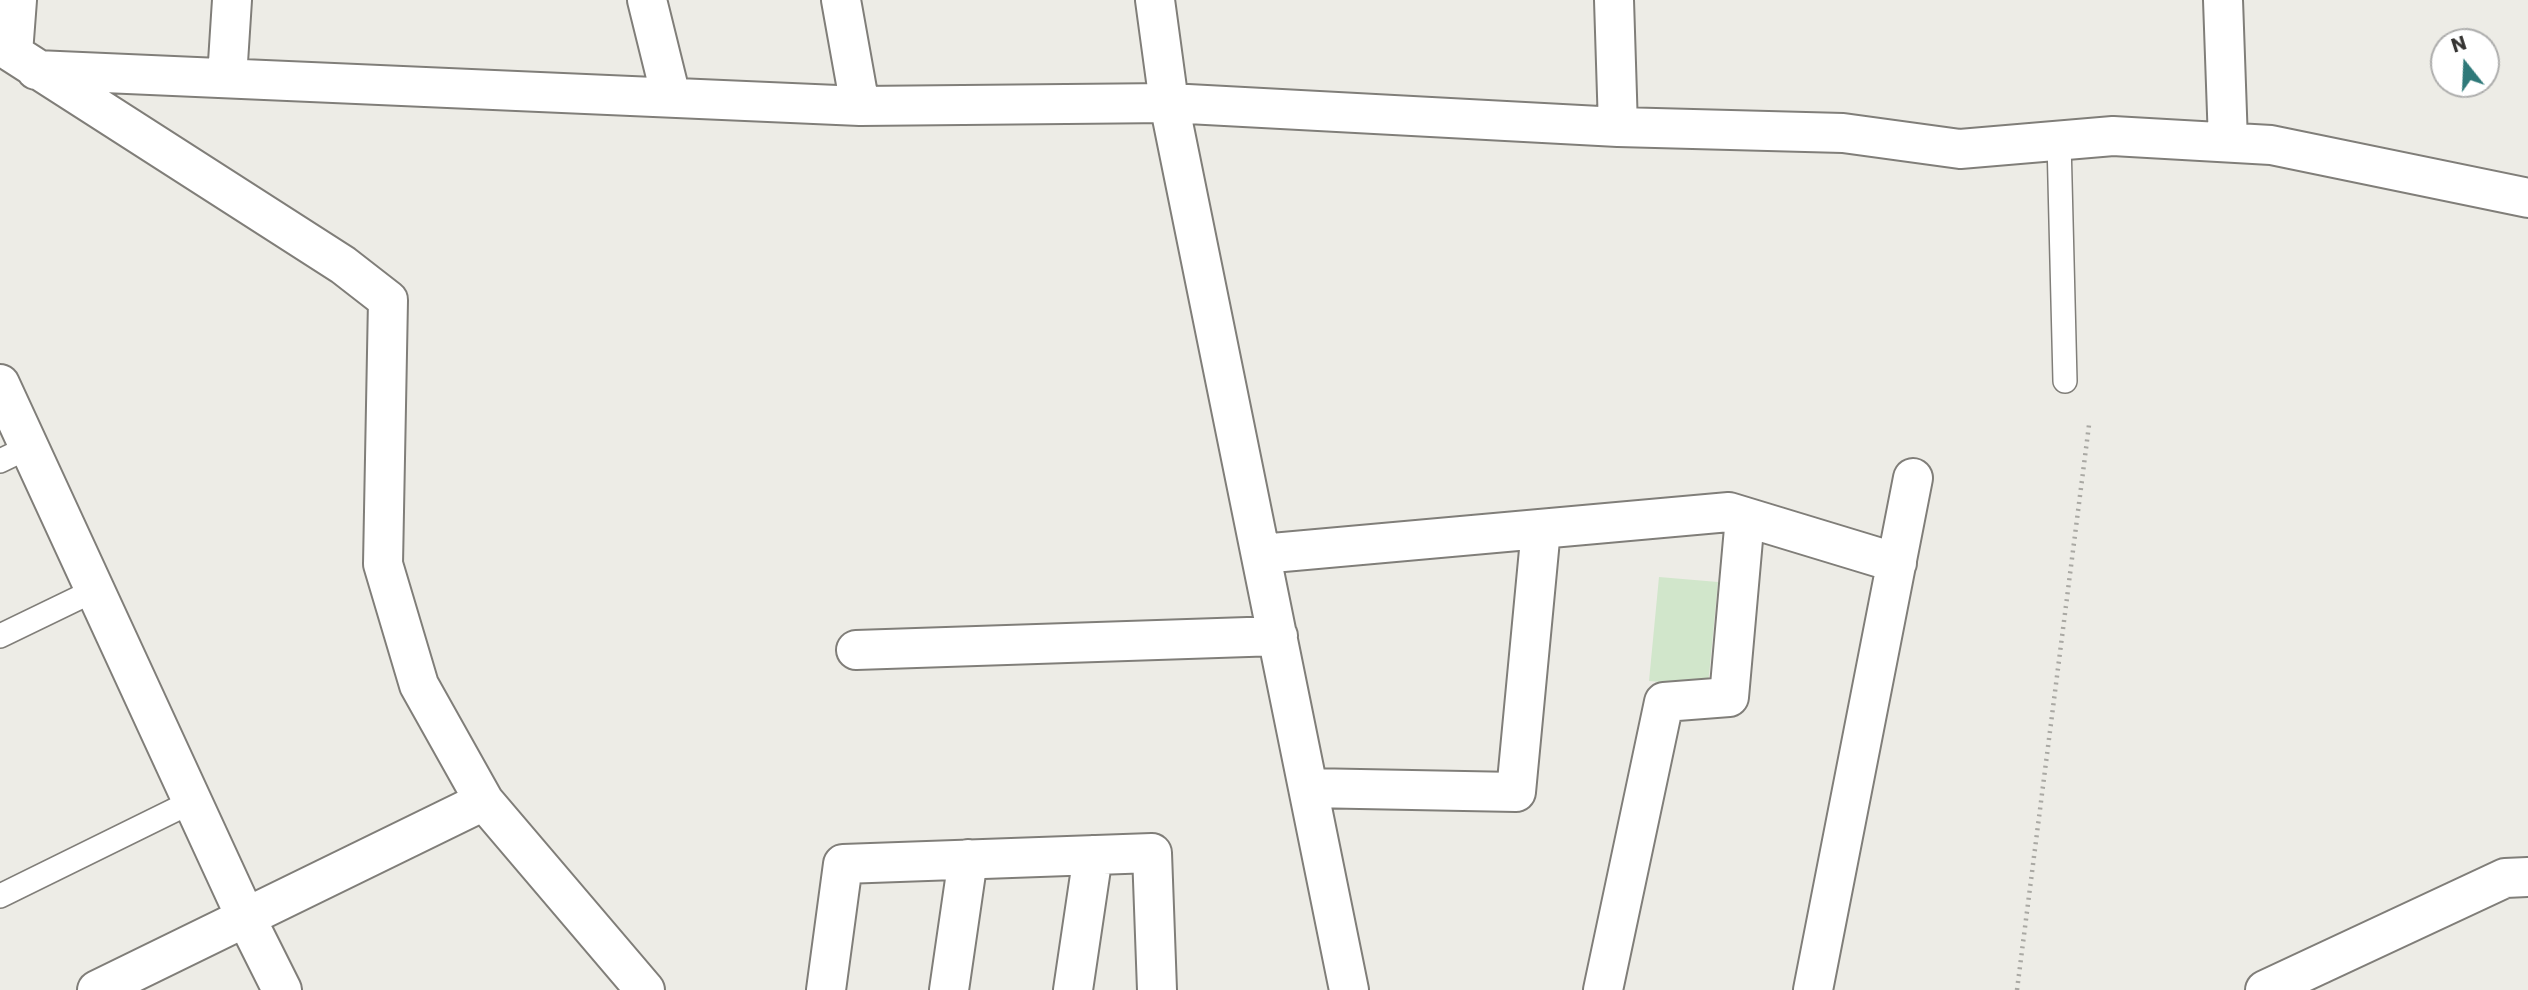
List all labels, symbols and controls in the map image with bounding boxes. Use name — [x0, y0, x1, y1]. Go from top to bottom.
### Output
north arrow — [2430, 28, 2500, 98]
text: N — [2448, 29, 2470, 60]

